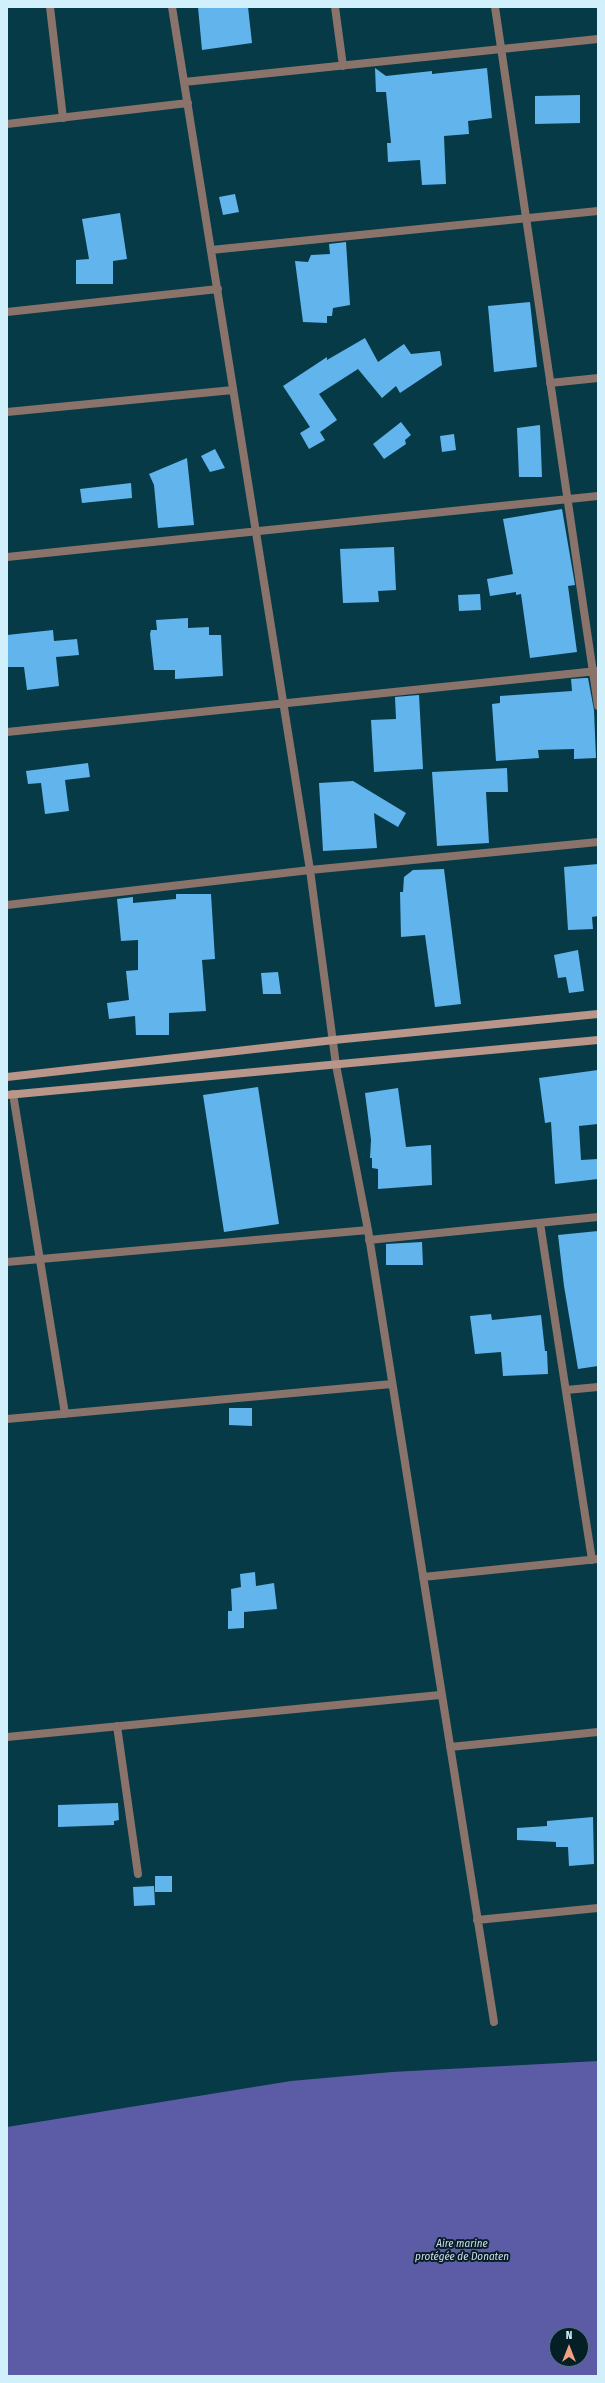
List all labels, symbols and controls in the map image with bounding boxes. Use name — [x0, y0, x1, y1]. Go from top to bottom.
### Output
water label: Aire marine protégée de Donaten — [415, 2237, 509, 2263]
north arrow — [549, 2327, 589, 2367]
text: N — [566, 2329, 572, 2342]

